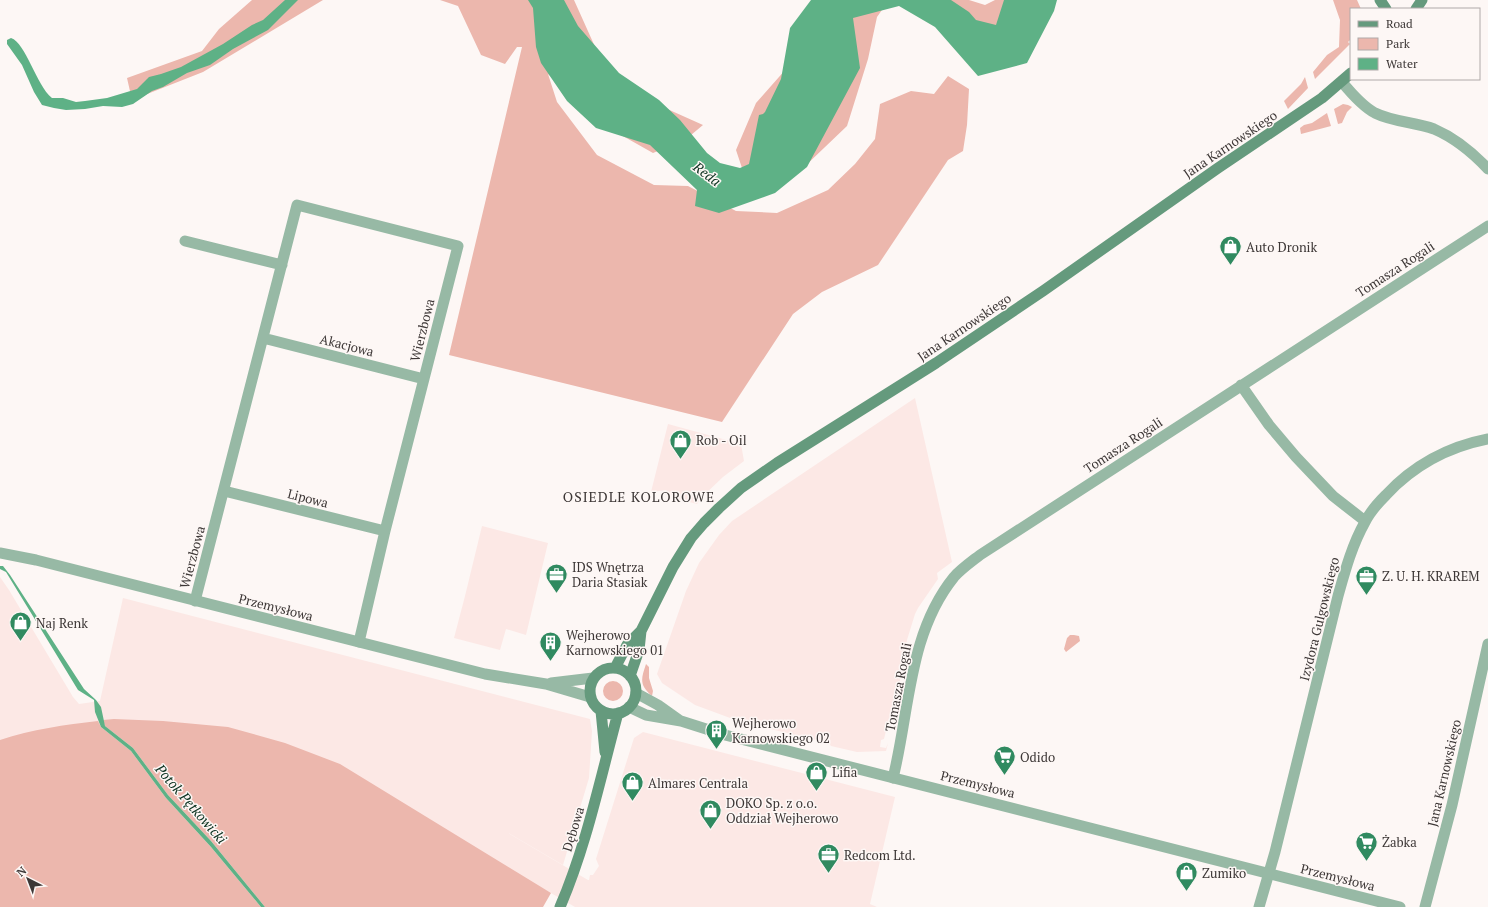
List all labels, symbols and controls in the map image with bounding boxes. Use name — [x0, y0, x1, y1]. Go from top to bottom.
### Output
legend — [1350, 8, 1480, 80]
text: Road — [1386, 16, 1413, 31]
text: Park — [1386, 36, 1411, 51]
text: Water — [1386, 56, 1418, 71]
street label: Jana Karnowskiego — [1180, 106, 1280, 182]
water label: Reda — [689, 156, 725, 190]
shop icon: Auto Dronik — [1217, 234, 1243, 267]
street label: Tomasza Rogali — [1352, 237, 1438, 301]
place label: Auto Dronik — [1246, 238, 1318, 256]
street label: Jana Karnowskiego — [914, 289, 1014, 365]
street label: Wierzbowa — [406, 296, 439, 363]
street label: Akacjowa — [318, 330, 376, 360]
street label: Tomasza Rogali — [1080, 413, 1166, 477]
shop icon: Rob - Oil — [668, 427, 694, 460]
place label: Rob - Oil — [696, 431, 747, 449]
street label: Lipowa — [286, 484, 331, 512]
district label: OSIEDLE KOLOROWE — [563, 487, 715, 506]
street label: Wierzbowa — [175, 523, 209, 590]
street label: Izydora Gulgowskiego — [1295, 555, 1343, 683]
place label: IDS Wnętrza Daria Stasiak — [572, 558, 648, 591]
office icon: IDS Wnętrza Daria Stasiak — [543, 561, 569, 594]
office icon: Z. U. H. KRAREM — [1354, 563, 1380, 596]
place label: Z. U. H. KRAREM — [1382, 567, 1480, 585]
street label: Przemysłowa — [237, 589, 316, 625]
shop icon: Naj Renk — [8, 610, 34, 643]
place label: Naj Renk — [36, 614, 88, 632]
place label: Wejherowo Karnowskiego 01 — [566, 626, 664, 659]
building icon: Wejherowo Karnowskiego 01 — [538, 629, 564, 662]
street label: Tomasza Rogali — [881, 641, 915, 733]
place label: Wejherowo Karnowskiego 02 — [732, 714, 830, 747]
building icon: Wejherowo Karnowskiego 02 — [704, 717, 730, 750]
street label: Jana Karnowskiego — [1423, 718, 1465, 828]
supermarket icon: Odido — [991, 744, 1017, 777]
place label: Odido — [1020, 748, 1055, 766]
water label: Potok Pętkowicki — [151, 759, 231, 848]
shop icon: Lifia — [803, 759, 829, 792]
place label: Lifia — [832, 763, 858, 781]
street label: Przemysłowa — [939, 766, 1018, 802]
shop icon: Almares Centrala — [620, 770, 646, 803]
place label: Almares Centrala — [648, 774, 749, 792]
place label: DOKO Sp. z o.o. Oddział Wejherowo — [726, 794, 839, 827]
shop icon: DOKO Sp. z o.o. Oddział Wejherowo — [698, 797, 724, 830]
street label: Dębowa — [558, 804, 588, 854]
supermarket icon: Żabka — [1354, 829, 1380, 862]
place label: Żabka — [1382, 833, 1417, 851]
office icon: Redcom Ltd. — [816, 842, 842, 875]
place label: Redcom Ltd. — [844, 846, 916, 864]
north arrow — [8, 859, 48, 899]
street label: Przemysłowa — [1299, 859, 1378, 895]
shop icon: Zumiko — [1174, 860, 1200, 893]
text: N — [14, 863, 30, 880]
place label: Zumiko — [1202, 864, 1246, 882]

